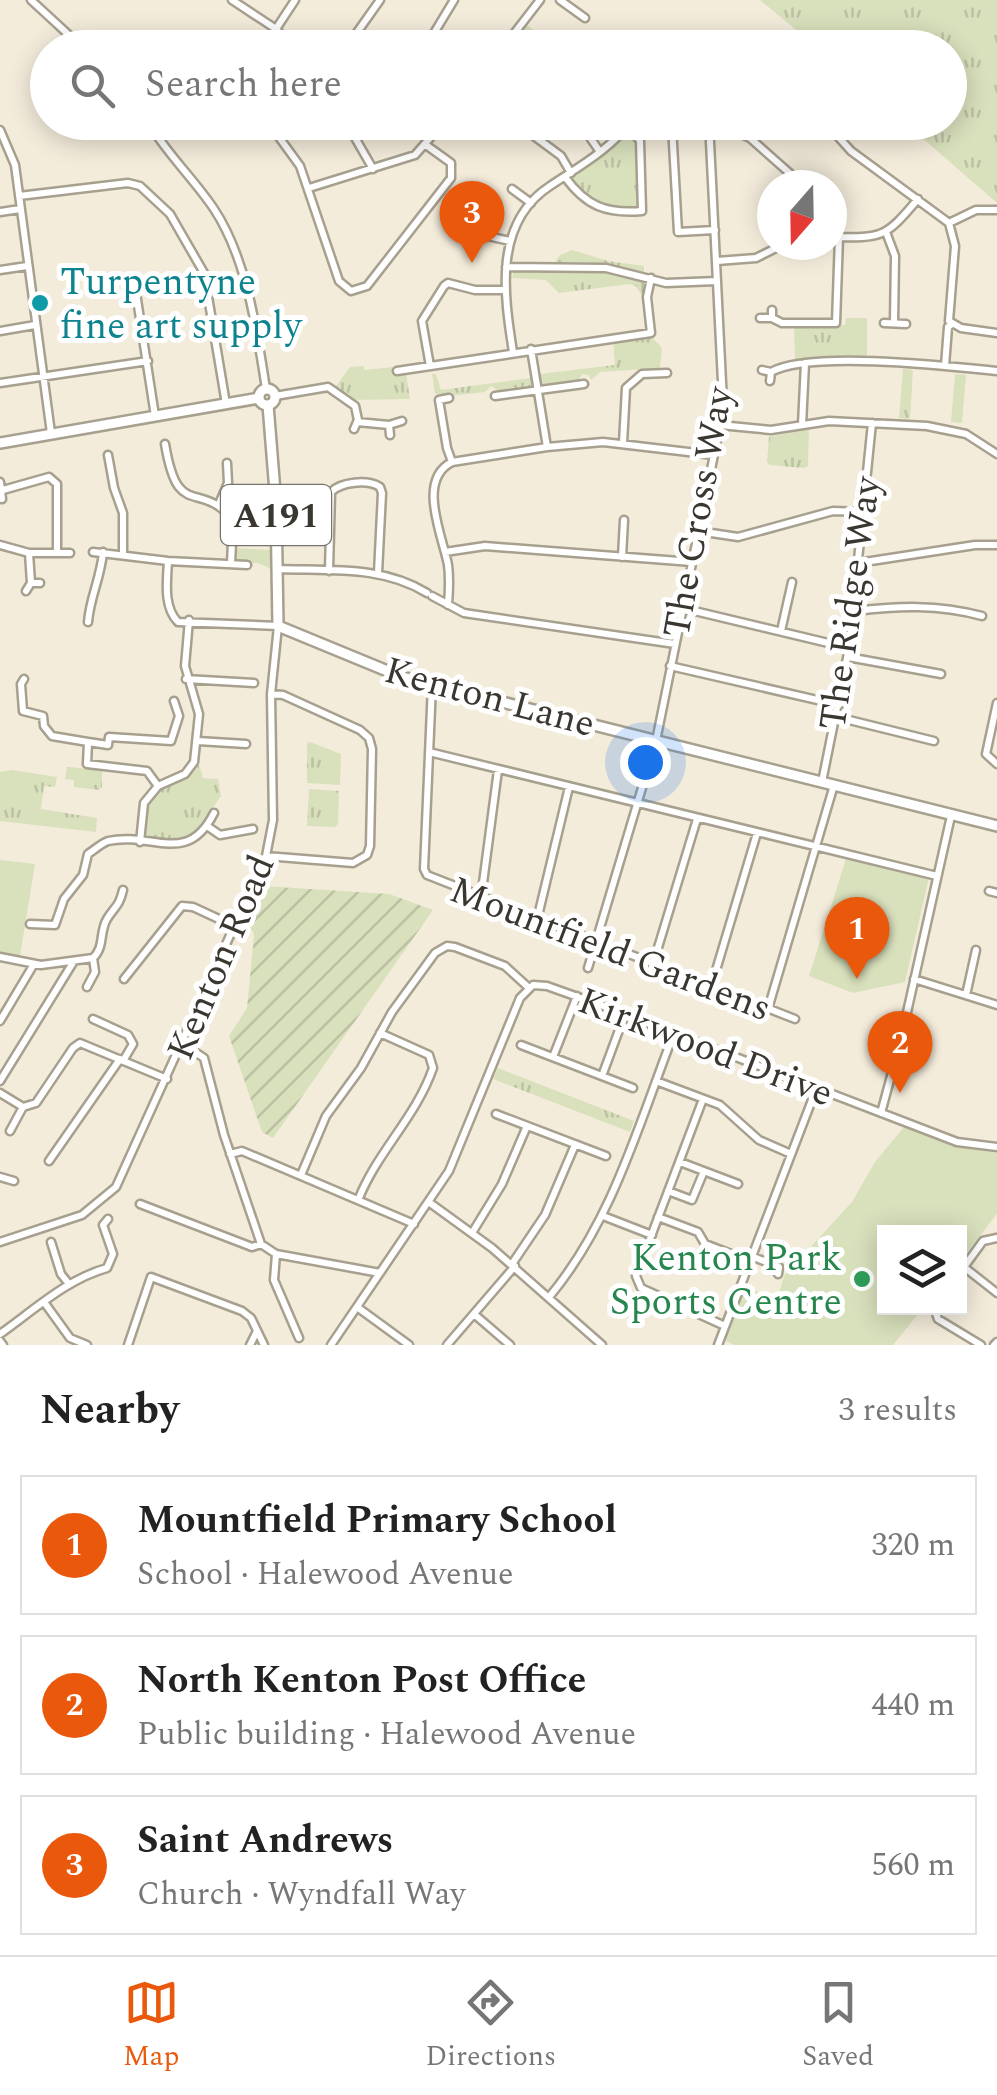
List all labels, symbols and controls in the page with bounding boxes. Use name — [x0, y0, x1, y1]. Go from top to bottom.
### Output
search box — [30, 30, 967, 140]
text: Search here — [145, 56, 342, 114]
icon: search — [65, 58, 120, 113]
north arrow — [757, 170, 847, 260]
pin: 3 — [440, 180, 504, 263]
place label: Turpentyne fine art supply — [60, 254, 304, 356]
marker: Turpentyne fine art supply — [29, 292, 51, 314]
street label: The Cross Way — [648, 381, 750, 642]
street label: The Ridge Way — [804, 471, 898, 734]
road number: A191 — [221, 485, 331, 545]
street label: Kenton Lane — [378, 642, 601, 754]
your location — [620, 737, 671, 788]
street label: Kenton Road — [152, 846, 291, 1070]
street label: Mountfield Gardens — [441, 862, 779, 1038]
pin: 1 — [824, 896, 890, 979]
street label: Kirkwood Drive — [569, 973, 841, 1123]
pin: 2 — [868, 1010, 932, 1093]
map controls — [877, 1225, 967, 1315]
button: layers — [877, 1225, 967, 1315]
place label: Kenton Park Sports Centre — [610, 1230, 842, 1332]
marker: Kenton Park Sports Centre — [851, 1268, 873, 1290]
text: Nearby — [40, 1379, 179, 1442]
text: 3 results — [838, 1386, 957, 1435]
text: Mountfield Primary School — [137, 1492, 617, 1550]
text: 1 — [66, 1521, 83, 1570]
text: 320 m — [871, 1521, 955, 1570]
text: School · Halewood Avenue — [137, 1550, 514, 1599]
text: North Kenton Post Office — [137, 1652, 586, 1710]
text: 2 — [66, 1681, 83, 1730]
text: 440 m — [871, 1681, 955, 1730]
text: Public building · Halewood Avenue — [137, 1710, 636, 1759]
text: Saint Andrews — [137, 1812, 393, 1870]
text: 3 — [66, 1841, 83, 1890]
text: 560 m — [871, 1841, 955, 1890]
text: Church · Wyndfall Way — [137, 1870, 466, 1919]
tab: Map — [123, 1975, 179, 2078]
tab: Directions — [425, 1975, 556, 2078]
tab: Saved — [802, 1975, 874, 2078]

